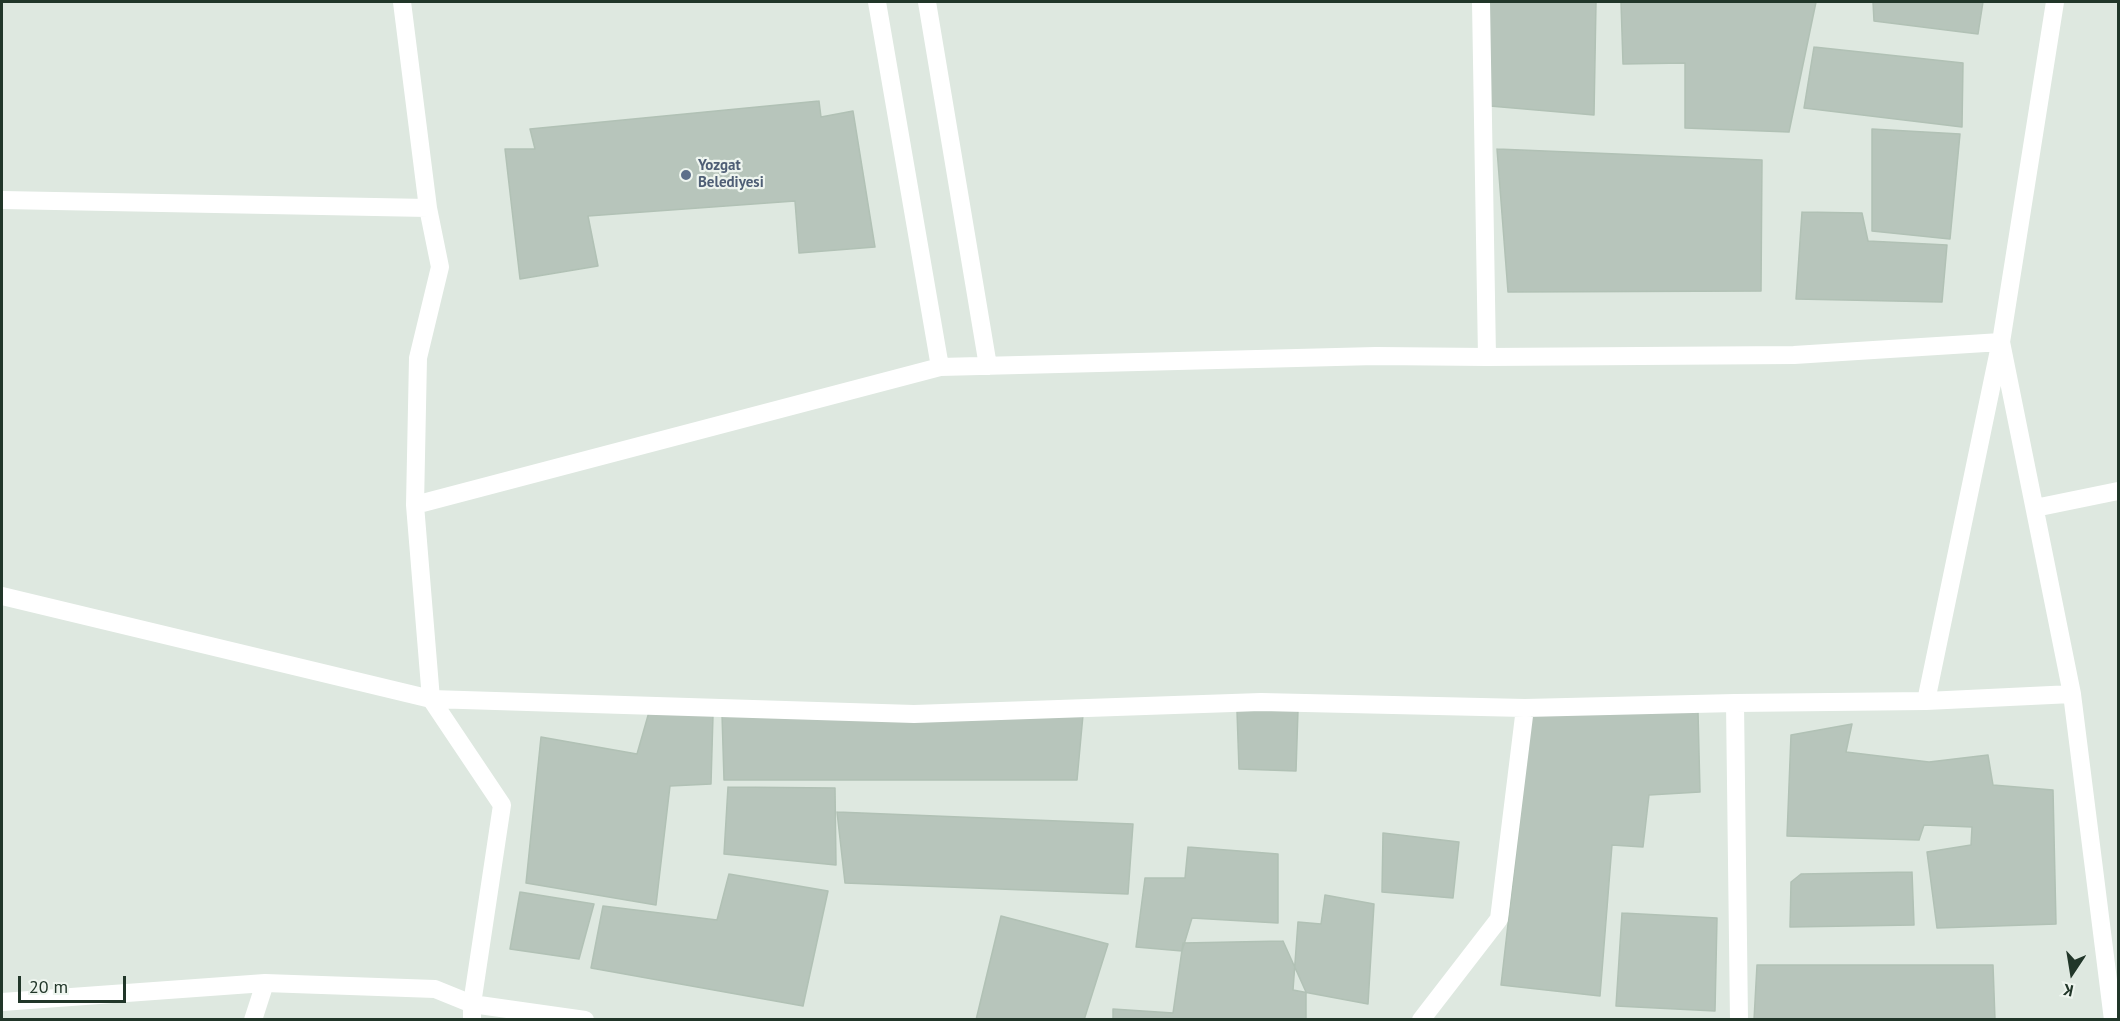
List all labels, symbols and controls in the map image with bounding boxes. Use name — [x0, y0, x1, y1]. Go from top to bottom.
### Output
place label: Yozgat Belediyesi — [698, 157, 764, 192]
marker: Yozgat Belediyesi — [679, 168, 693, 182]
north arrow — [2042, 943, 2102, 1003]
scale bar — [21, 964, 129, 1002]
text: 20 m — [29, 975, 68, 998]
text: K — [2061, 980, 2075, 1001]

